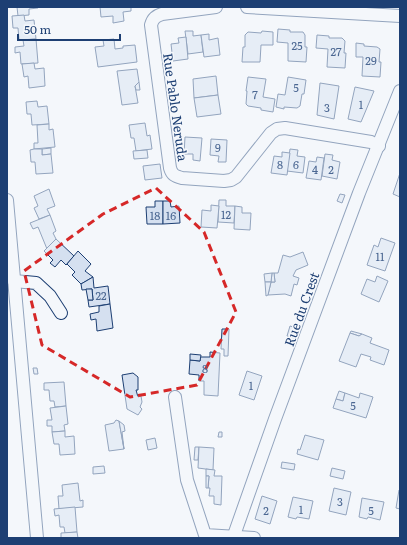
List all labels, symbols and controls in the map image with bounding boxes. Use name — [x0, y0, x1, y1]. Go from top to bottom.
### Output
scale bar — [18, 16, 120, 42]
text: 50 m — [24, 20, 51, 38]
house number: 25 — [291, 37, 303, 53]
house number: 27 — [330, 43, 342, 59]
street label: Rue Pablo Neruda — [159, 52, 193, 162]
house number: 29 — [365, 52, 377, 68]
house number: 5 — [293, 79, 299, 95]
house number: 7 — [252, 86, 258, 102]
house number: 1 — [359, 96, 364, 112]
house number: 3 — [324, 99, 330, 115]
house number: 9 — [215, 139, 221, 155]
house number: 8 — [277, 156, 283, 172]
house number: 6 — [293, 156, 299, 172]
house number: 4 — [312, 161, 318, 177]
house number: 2 — [328, 161, 334, 177]
house number: 12 — [221, 206, 231, 222]
house number: 18 — [150, 207, 160, 223]
house number: 16 — [166, 207, 176, 223]
house number: 11 — [376, 248, 385, 264]
street label: Rue du Crest — [279, 269, 323, 349]
house number: 22 — [95, 287, 107, 303]
house number: 8 — [202, 360, 208, 376]
house number: 1 — [249, 377, 254, 393]
house number: 5 — [350, 397, 356, 413]
house number: 3 — [337, 493, 343, 509]
house number: 1 — [299, 501, 304, 517]
house number: 2 — [263, 502, 269, 518]
house number: 5 — [368, 502, 374, 518]

